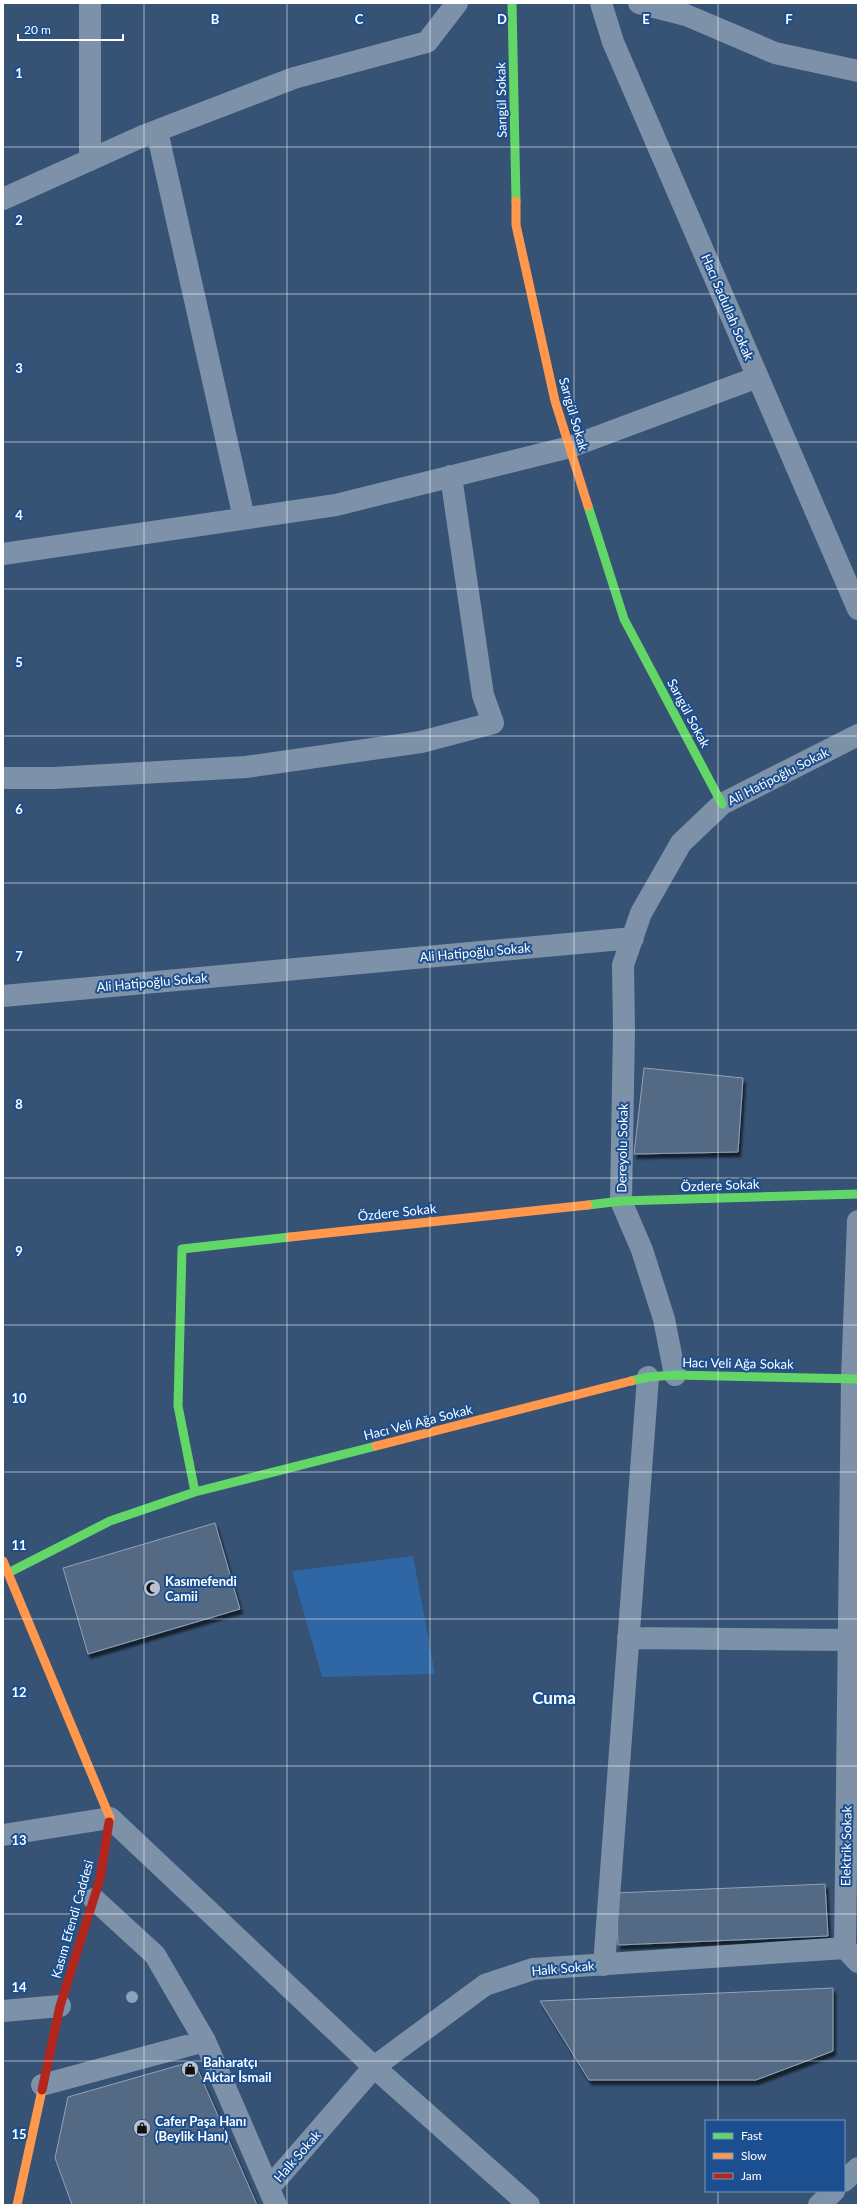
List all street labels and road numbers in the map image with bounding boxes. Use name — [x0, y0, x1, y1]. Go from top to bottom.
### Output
street label: Sarıgül Sokak — [492, 62, 510, 138]
street label: Hacı Sadullah Sokak — [698, 251, 758, 363]
street label: Sarıgül Sokak — [556, 375, 592, 453]
street label: Sarıgül Sokak — [664, 676, 714, 751]
street label: Ali Hatipoğlu Sokak — [725, 743, 832, 808]
street label: Ali Hatipoğlu Sokak — [419, 939, 532, 965]
street label: Ali Hatipoğlu Sokak — [96, 969, 209, 995]
street label: Dereyolu Sokak — [613, 1103, 631, 1193]
street label: Özdere Sokak — [680, 1176, 760, 1194]
street label: Özdere Sokak — [357, 1200, 437, 1224]
street label: Hacı Veli Ağa Sokak — [682, 1354, 794, 1372]
street label: Hacı Veli Ağa Sokak — [362, 1401, 474, 1443]
street label: Elektrik Sokak — [837, 1805, 855, 1886]
street label: Kasım Efendi Caddesi — [47, 1858, 97, 1980]
street label: Halk Sokak — [531, 1957, 596, 1979]
street label: Halk Sokak — [270, 2127, 324, 2185]

